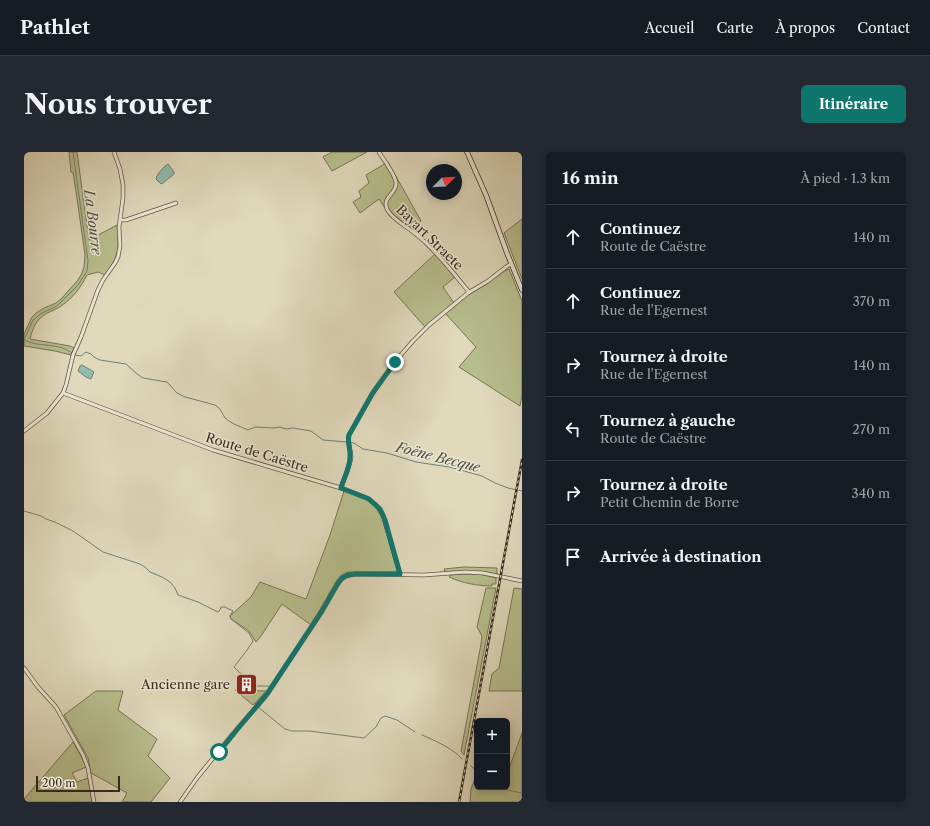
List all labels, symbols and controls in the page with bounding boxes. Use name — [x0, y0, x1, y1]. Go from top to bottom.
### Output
text: Pathlet — [20, 16, 90, 39]
text: Accueil — [645, 19, 695, 37]
text: Carte — [717, 19, 753, 37]
text: À propos — [775, 19, 835, 37]
text: Contact — [857, 19, 910, 37]
button: Itinéraire — [801, 85, 906, 123]
text: Nous trouver — [24, 87, 212, 121]
north arrow — [426, 164, 462, 200]
text: 16 min — [562, 168, 619, 188]
text: À pied · 1.3 km — [801, 170, 890, 186]
water label: La Bourre — [80, 187, 106, 257]
street label: Bayart Straete — [393, 201, 467, 273]
text: Continuez — [600, 219, 681, 238]
icon: ahead — [562, 226, 584, 248]
text: 140 m — [853, 229, 890, 245]
text: Route de Caëstre — [600, 238, 706, 254]
text: Continuez — [600, 283, 681, 302]
icon: ahead — [562, 290, 584, 312]
text: 370 m — [853, 293, 890, 309]
text: Rue de l'Egernest — [600, 302, 708, 318]
text: Tournez à droite — [600, 347, 728, 366]
route end — [386, 353, 404, 371]
icon: right — [562, 354, 584, 376]
text: 140 m — [853, 357, 890, 373]
text: Rue de l'Egernest — [600, 366, 708, 382]
text: Tournez à gauche — [600, 411, 736, 430]
icon: left — [562, 418, 584, 440]
text: 270 m — [852, 421, 890, 437]
street label: Route de Caëstre — [204, 429, 310, 475]
text: Route de Caëstre — [600, 430, 706, 446]
water label: Foëne Becque — [393, 438, 483, 476]
text: Tournez à droite — [600, 475, 728, 494]
icon: right — [562, 482, 584, 504]
text: 340 m — [852, 485, 890, 501]
text: Petit Chemin de Borre — [600, 494, 739, 510]
icon: arrive — [562, 546, 584, 568]
text: Arrivée à destination — [600, 547, 762, 566]
building icon: Ancienne gare — [233, 671, 259, 697]
place label: Ancienne gare — [140, 676, 230, 692]
map controls — [474, 718, 510, 790]
button: + — [474, 718, 510, 754]
route start — [210, 743, 228, 761]
button: − — [474, 754, 510, 790]
scale bar — [36, 774, 120, 793]
text: 200 m — [42, 776, 75, 790]

